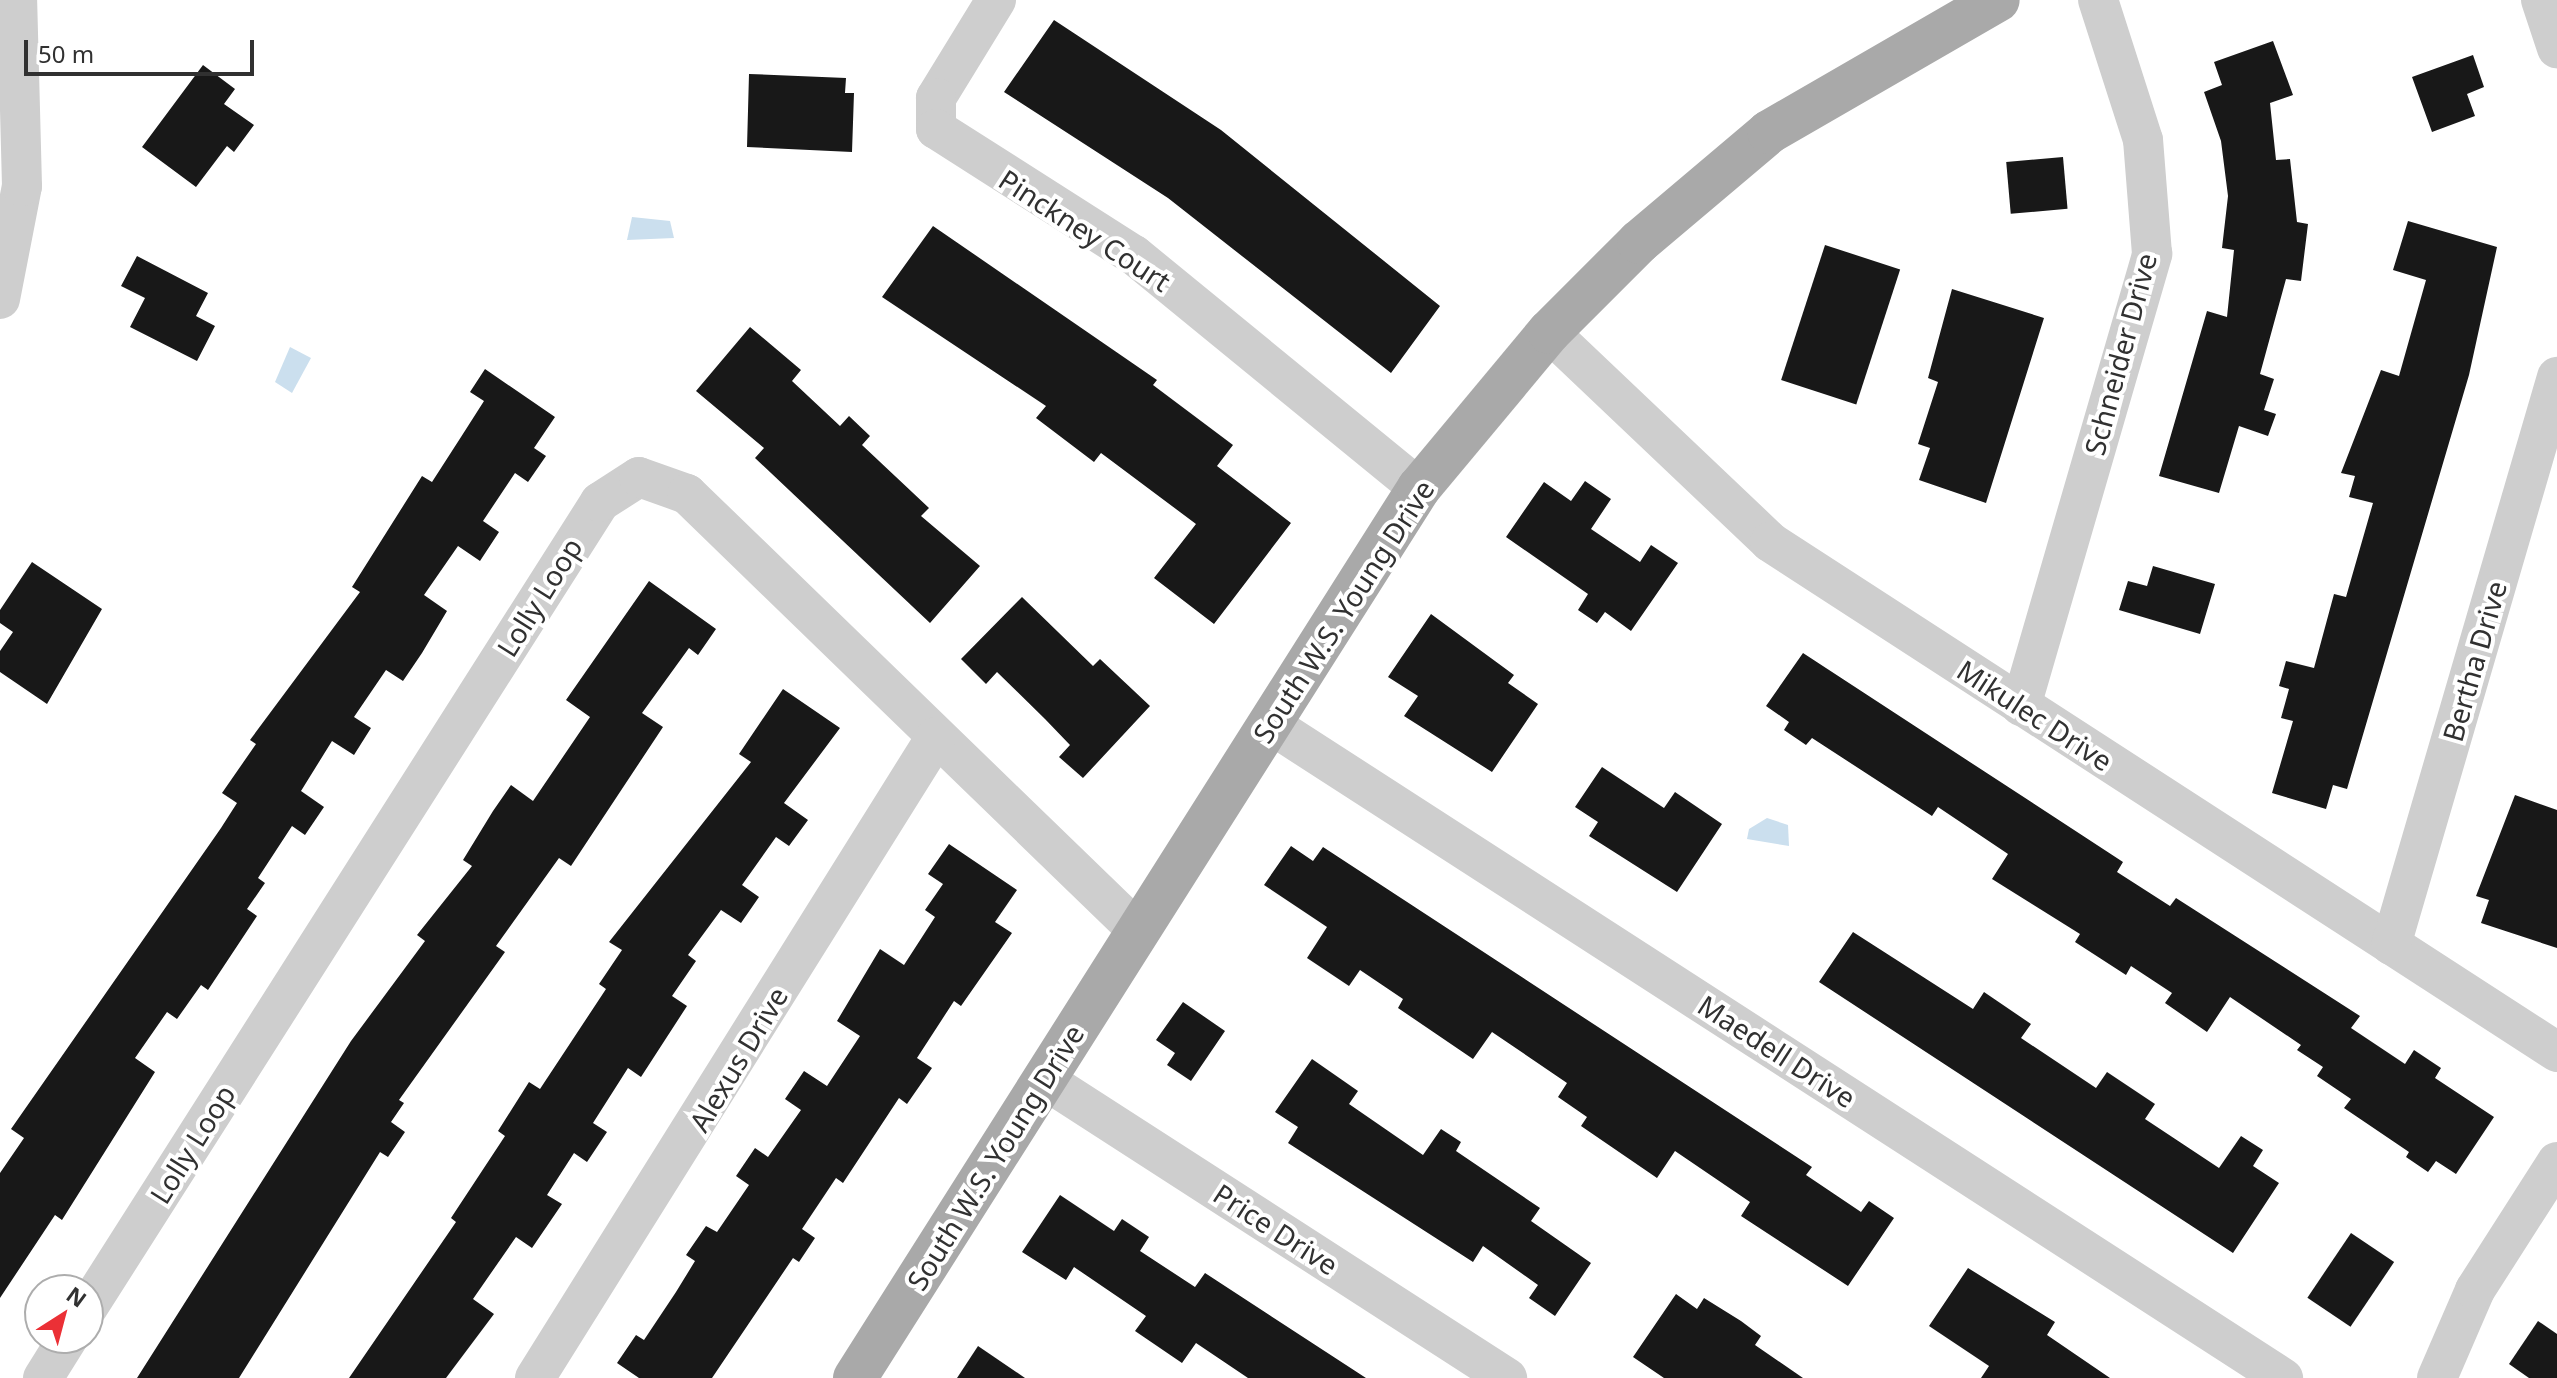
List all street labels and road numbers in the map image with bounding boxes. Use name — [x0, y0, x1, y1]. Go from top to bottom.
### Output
street label: Pinckney Court — [993, 162, 1177, 298]
street label: Schneider Drive — [2077, 249, 2163, 459]
street label: South W.S. Young Drive — [1245, 473, 1441, 749]
street label: Lolly Loop — [489, 532, 589, 662]
street label: Bertha Drive — [2435, 577, 2513, 745]
street label: Mikulec Drive — [1951, 652, 2119, 778]
street label: Alexus Drive — [682, 981, 794, 1137]
street label: Maedell Drive — [1692, 988, 1862, 1114]
street label: South W.S. Young Drive — [900, 1018, 1090, 1296]
street label: Lolly Loop — [142, 1079, 242, 1209]
street label: Price Drive — [1208, 1176, 1344, 1282]

